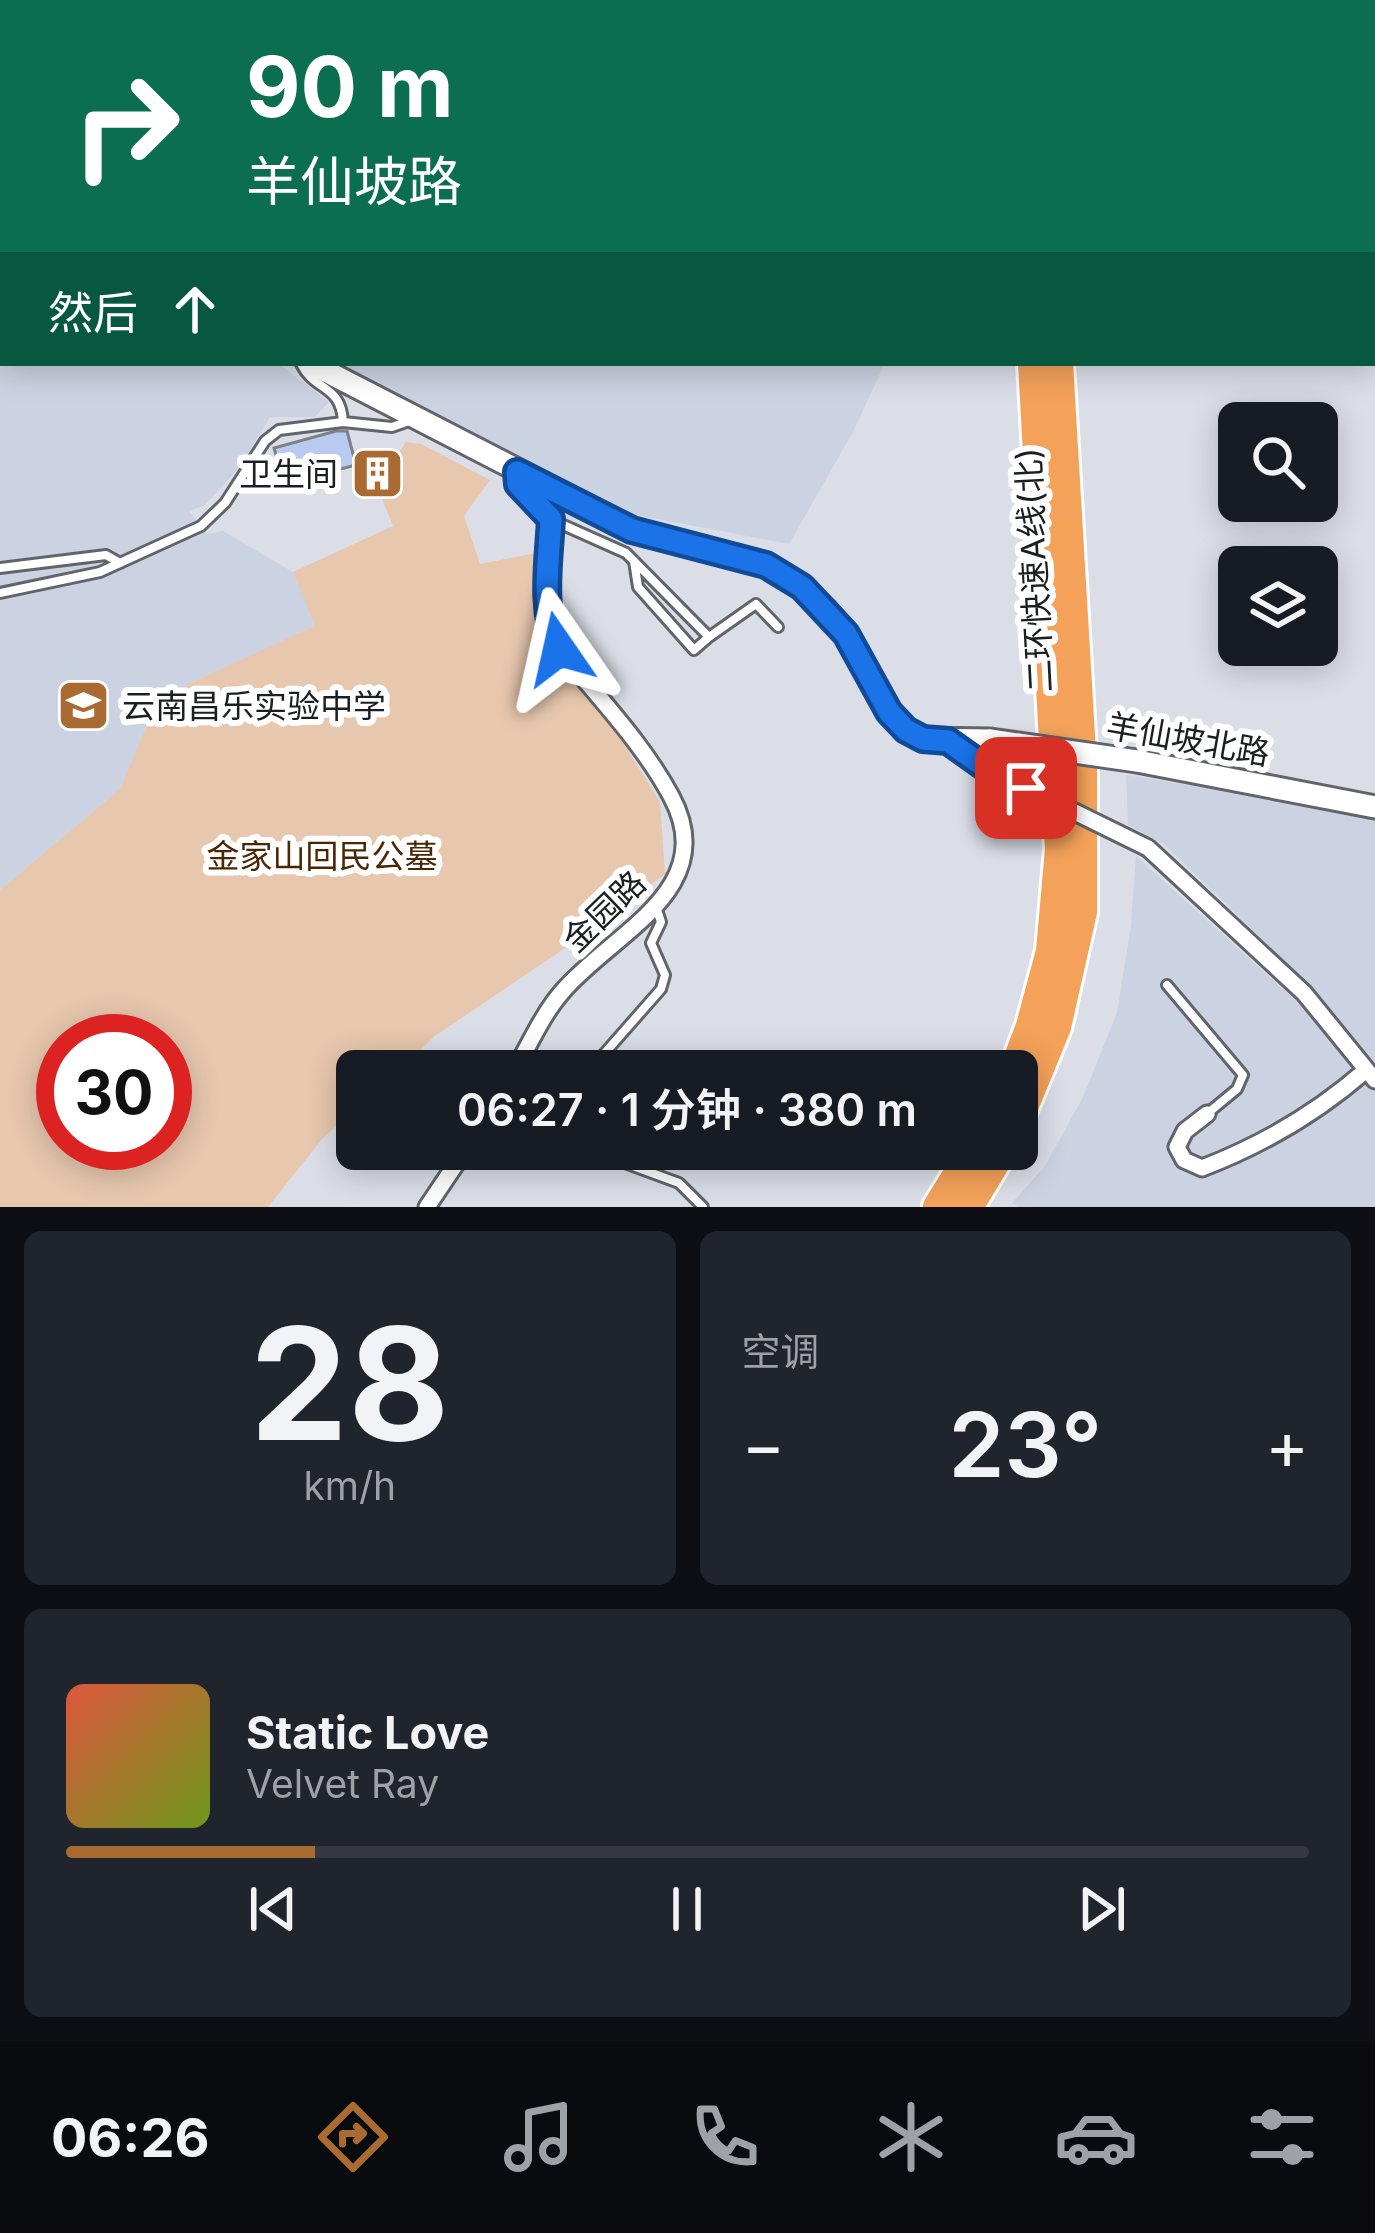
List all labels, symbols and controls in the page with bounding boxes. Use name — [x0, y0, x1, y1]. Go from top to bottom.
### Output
text: 90 m — [246, 36, 454, 137]
icon: right — [48, 48, 204, 204]
text: 羊仙坡路 — [246, 149, 462, 214]
icon: ahead — [162, 276, 228, 342]
text: 然后 — [48, 285, 138, 340]
map controls — [1218, 402, 1338, 666]
button: search — [1218, 402, 1338, 522]
building icon: 卫生间 — [349, 446, 405, 502]
street label: 二环快速A线(北) — [1008, 447, 1060, 693]
place label: 卫生间 — [239, 454, 338, 494]
button: layers — [1218, 546, 1338, 666]
position arrow — [496, 586, 622, 712]
school or university icon: 云南昌乐实验中学 — [55, 678, 111, 734]
place label: 云南昌乐实验中学 — [122, 686, 386, 726]
street label: 羊仙坡北路 — [1103, 705, 1273, 773]
pin — [975, 737, 1077, 839]
icon: arrive — [993, 755, 1059, 821]
park label: 金家山回民公墓 — [207, 836, 438, 876]
street label: 金园路 — [554, 862, 654, 960]
speed limit sign: 30 — [36, 1014, 192, 1170]
text: 06:27 · 1 分钟 · 380 m — [457, 1082, 917, 1137]
text: 28 — [250, 1289, 450, 1478]
text: 空调 — [742, 1328, 820, 1375]
text: 23° — [948, 1390, 1102, 1499]
text: − — [742, 1405, 785, 1485]
text: + — [1265, 1405, 1309, 1485]
text: km/h — [303, 1462, 396, 1509]
text: Static Love — [246, 1705, 489, 1760]
text: Velvet Ray — [246, 1760, 439, 1807]
icon: previous — [240, 1876, 306, 1942]
icon: pause — [654, 1876, 720, 1942]
icon: next — [1069, 1876, 1135, 1942]
icon: directions — [311, 2095, 395, 2179]
icon: music — [497, 2095, 581, 2179]
icon: phone — [683, 2095, 767, 2179]
icon: climate — [869, 2095, 953, 2179]
icon: car — [1054, 2095, 1138, 2179]
icon: filters — [1240, 2095, 1324, 2179]
text: 06:26 — [51, 2105, 209, 2170]

